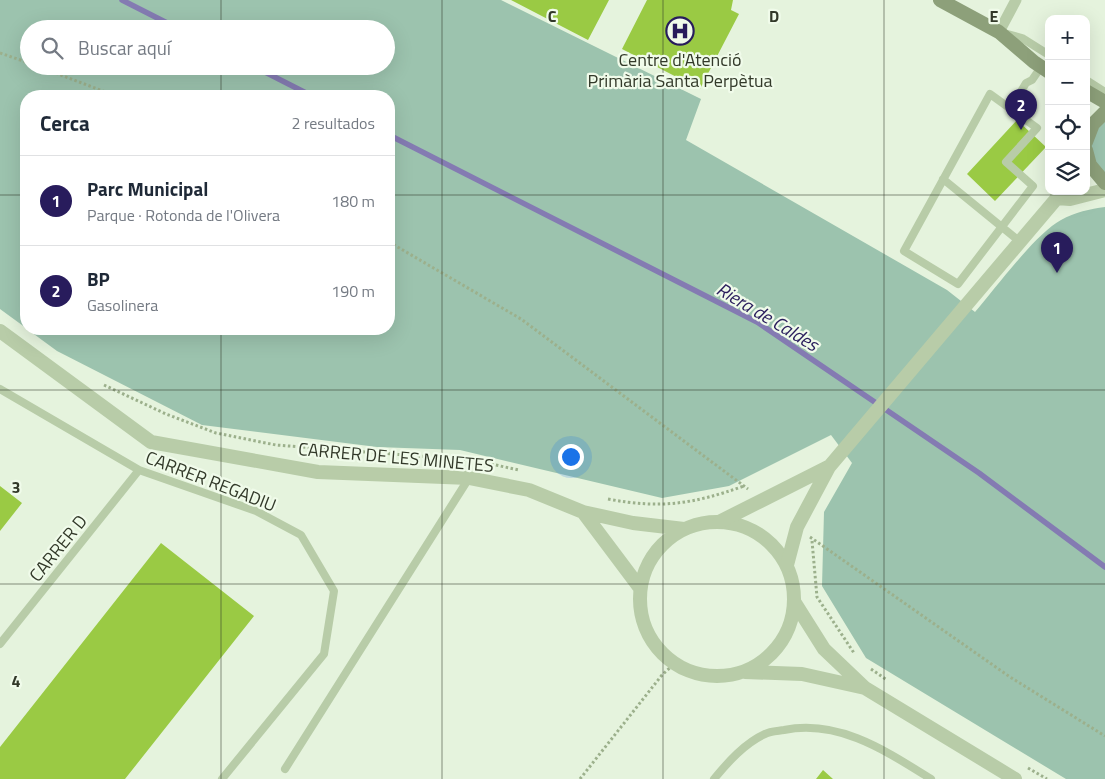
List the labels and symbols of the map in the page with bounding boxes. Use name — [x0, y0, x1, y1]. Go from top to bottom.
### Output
text: C — [548, 4, 557, 28]
text: D — [769, 4, 779, 28]
text: E — [990, 4, 999, 28]
hospital icon: Centre d'Atenció Primària Santa Perpètua — [665, 16, 695, 46]
place label: Centre d'Atenció Primària Santa Perpètua — [587, 46, 773, 94]
pin: 2 — [1005, 89, 1037, 130]
pin: 1 — [1041, 232, 1073, 273]
water label: Riera de Caldes — [711, 274, 826, 359]
street label: CARRER DE LES MINETES — [297, 435, 495, 479]
street label: CARRER REGADIU — [142, 444, 280, 518]
your location — [558, 444, 584, 470]
text: 3 — [12, 475, 20, 499]
street label: CARRER D — [23, 509, 93, 587]
text: 4 — [12, 669, 21, 693]

